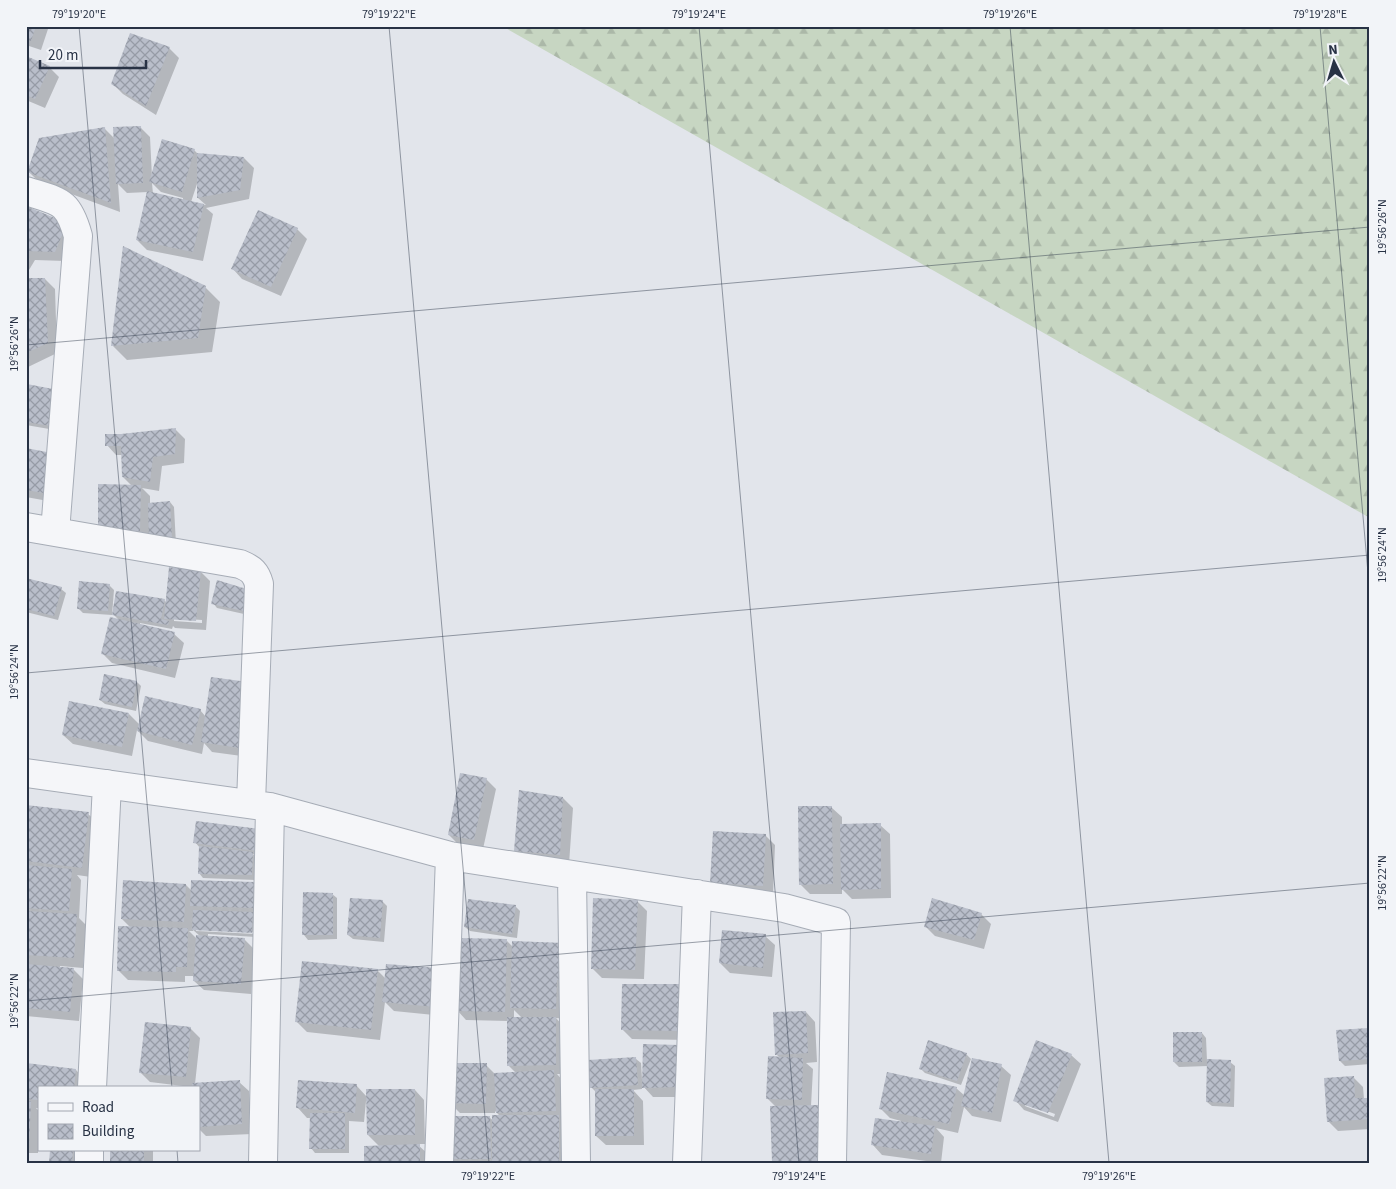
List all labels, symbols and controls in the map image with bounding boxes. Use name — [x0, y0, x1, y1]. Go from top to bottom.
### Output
text: 79°19'20"E — [52, 6, 106, 23]
text: 79°19'22"E — [362, 6, 416, 23]
text: 79°19'24"E — [672, 6, 726, 23]
text: 79°19'26"E — [983, 6, 1037, 23]
text: 79°19'28"E — [1293, 6, 1347, 23]
scale bar — [40, 38, 146, 70]
north arrow — [1308, 38, 1358, 88]
text: N — [1327, 40, 1338, 60]
text: 20 m — [48, 45, 78, 66]
text: 19°56'26"N — [1374, 199, 1391, 255]
text: 19°56'26"N — [6, 316, 23, 372]
text: 19°56'24"N — [1374, 527, 1391, 583]
text: 19°56'24"N — [6, 644, 23, 700]
text: 19°56'22"N — [1374, 855, 1391, 911]
text: 19°56'22"N — [6, 973, 23, 1029]
legend — [38, 1086, 200, 1152]
text: Road — [82, 1097, 114, 1118]
text: Building — [82, 1121, 135, 1142]
text: 79°19'22"E — [461, 1168, 515, 1185]
text: 79°19'24"E — [772, 1168, 826, 1185]
text: 79°19'26"E — [1082, 1168, 1136, 1185]

